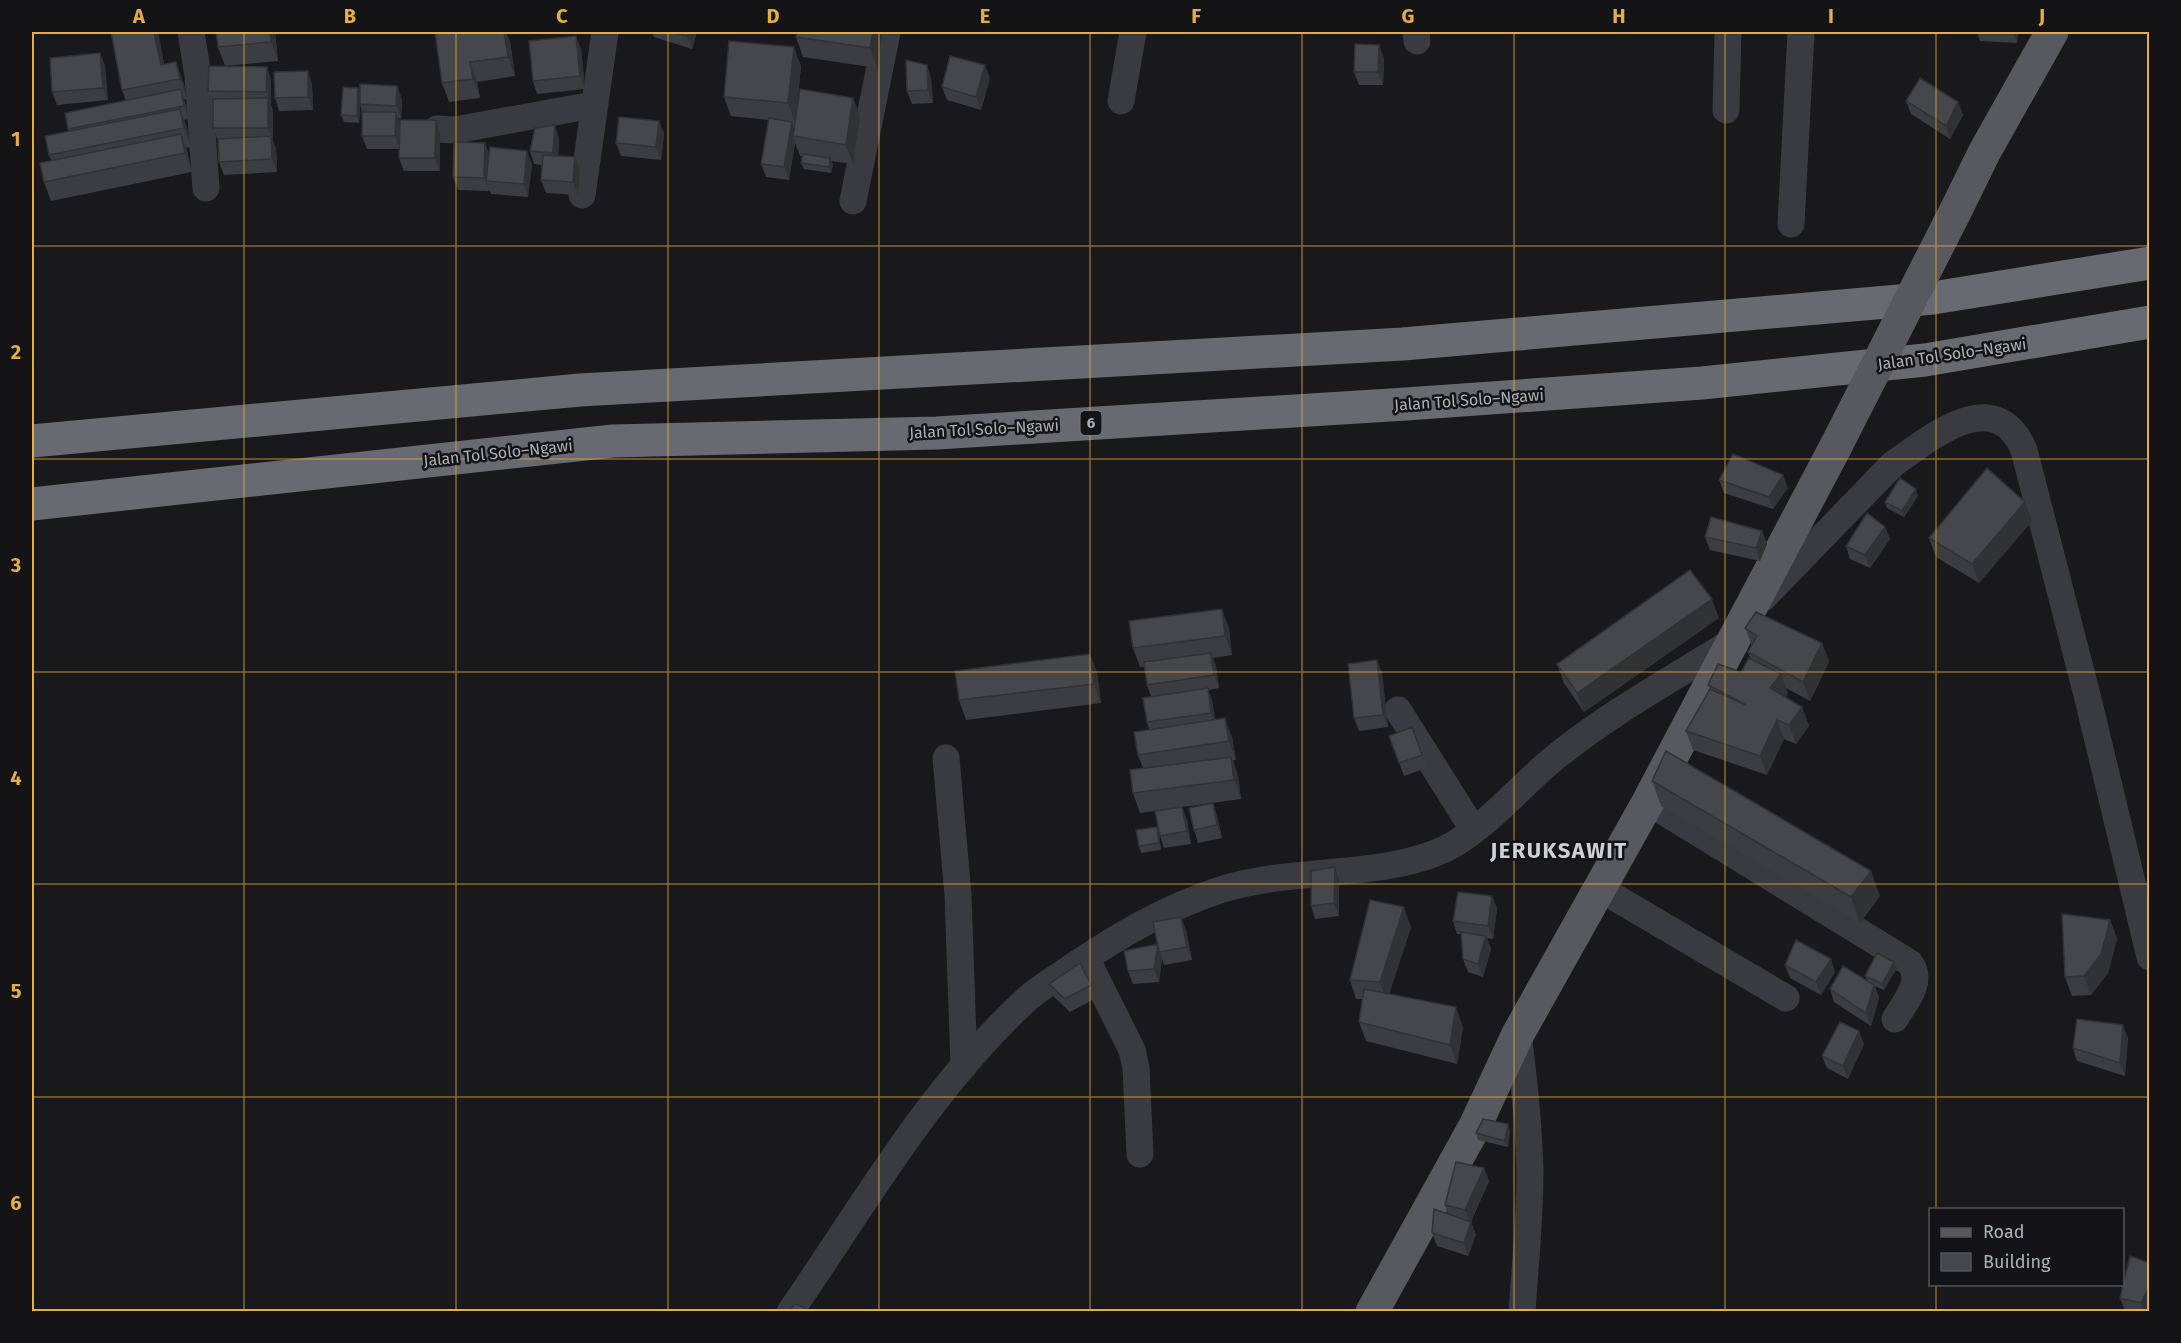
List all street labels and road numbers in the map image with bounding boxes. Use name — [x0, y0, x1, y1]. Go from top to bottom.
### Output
street label: Jalan Tol Solo–Ngawi — [1876, 334, 2028, 374]
street label: Jalan Tol Solo–Ngawi — [1394, 385, 1544, 415]
road number: 6 — [1080, 411, 1102, 435]
street label: Jalan Tol Solo–Ngawi — [909, 416, 1059, 442]
street label: Jalan Tol Solo–Ngawi — [422, 436, 574, 470]

